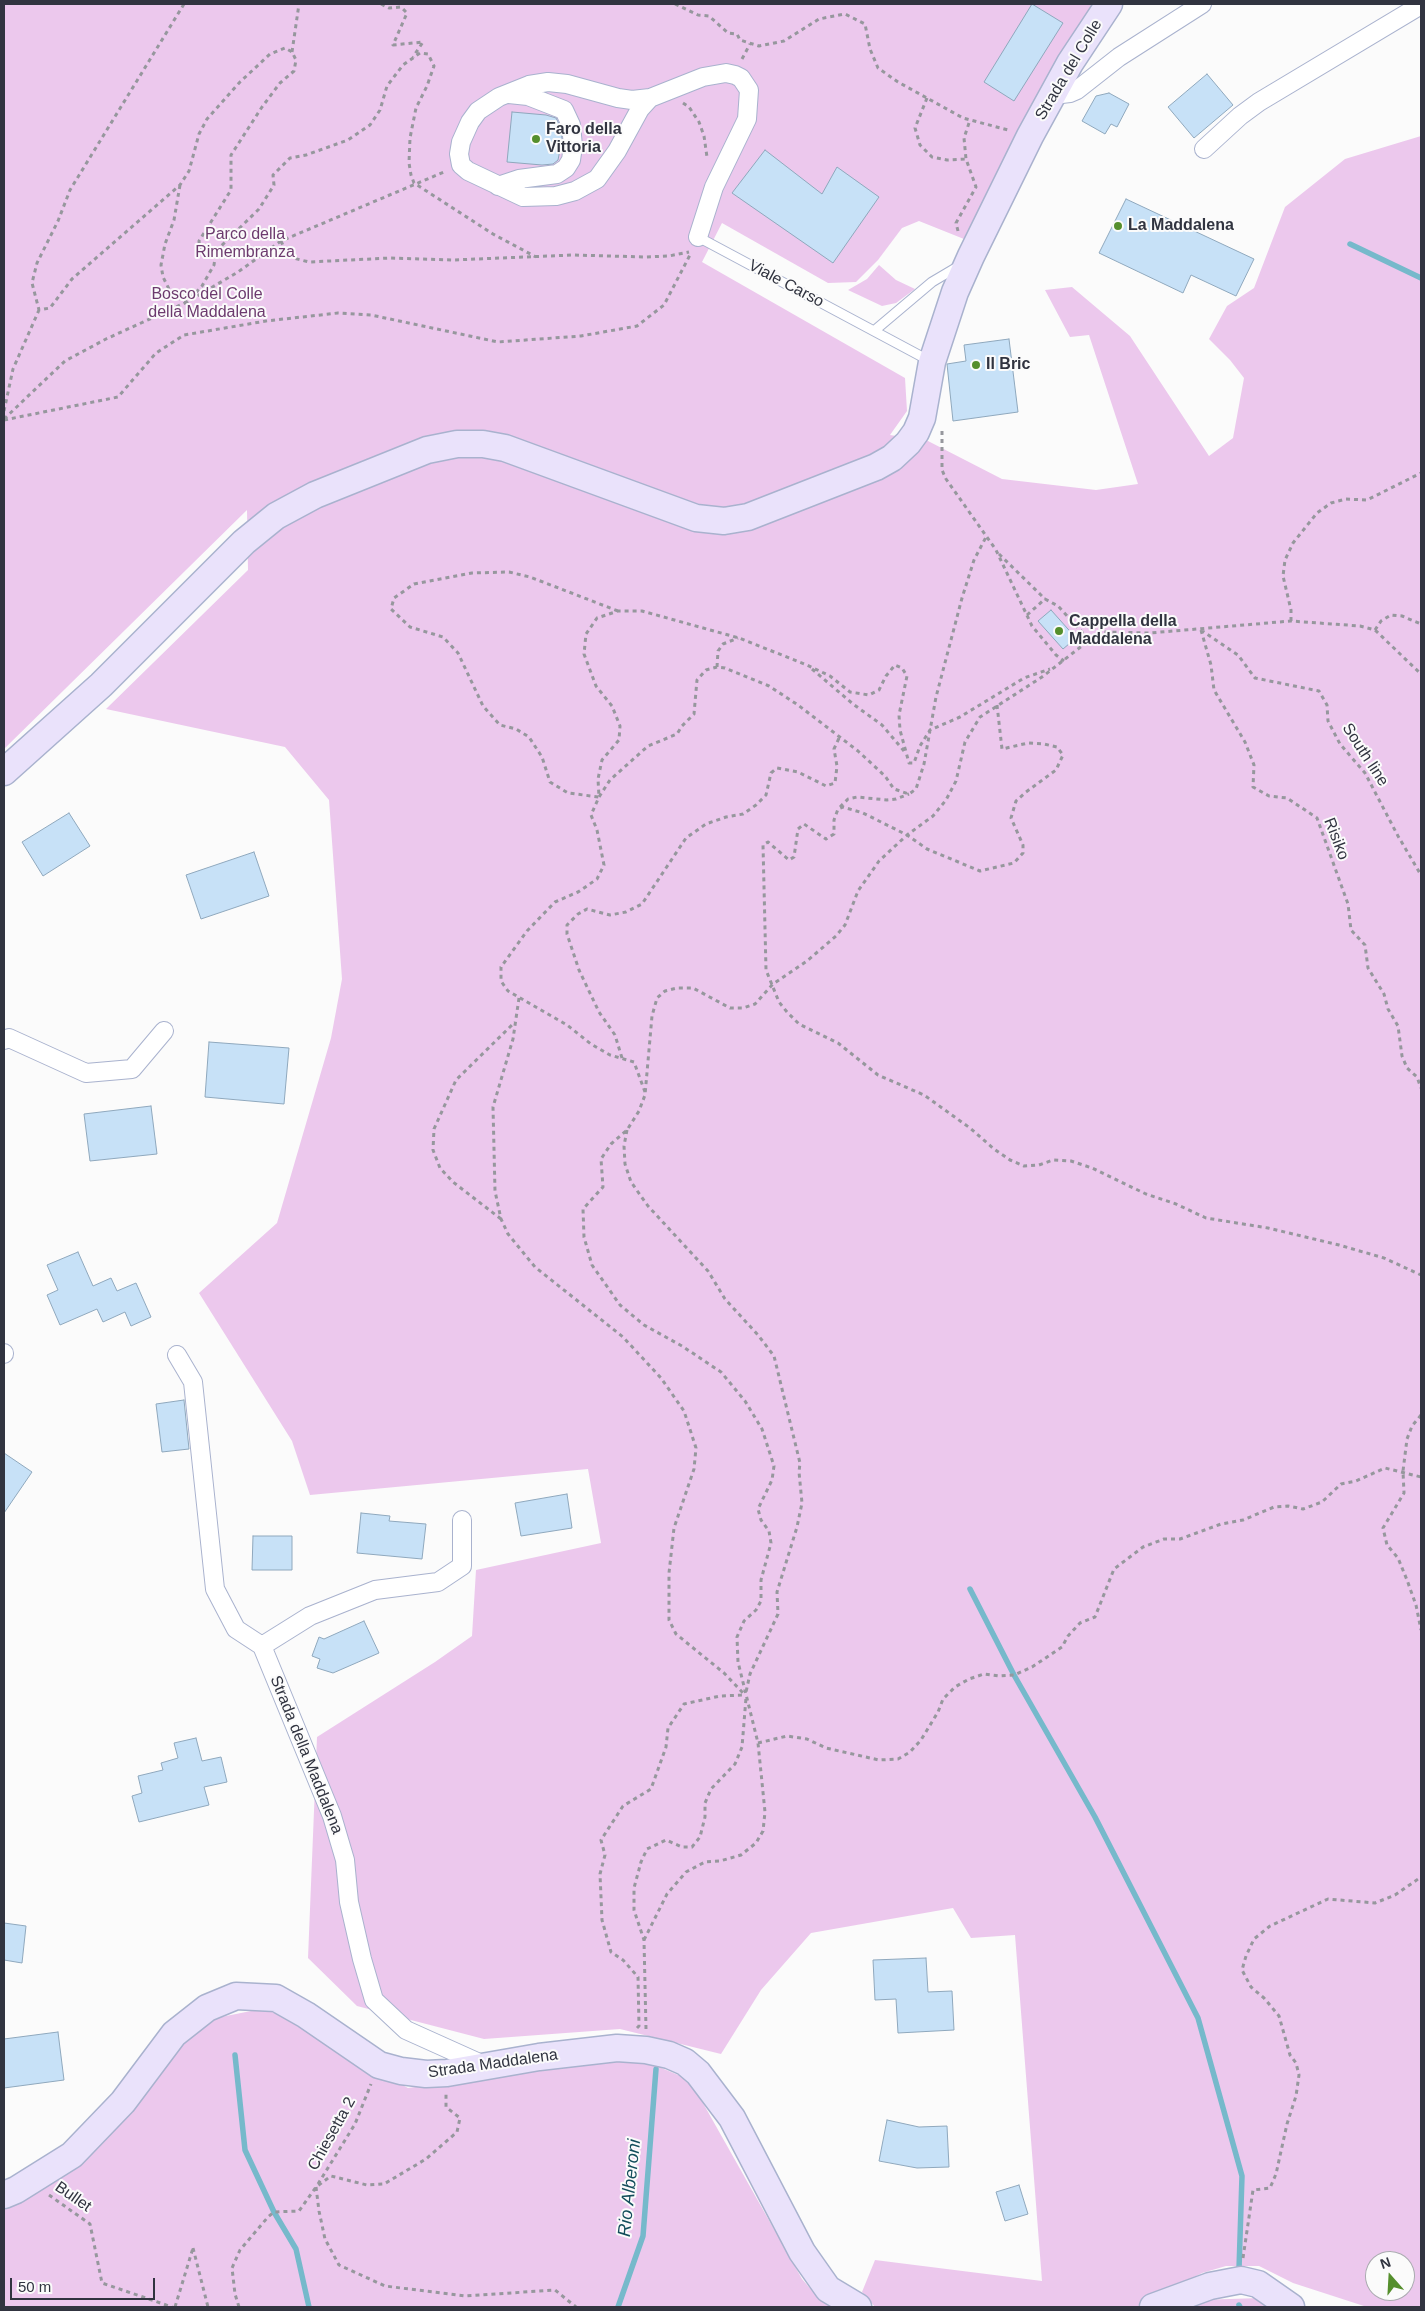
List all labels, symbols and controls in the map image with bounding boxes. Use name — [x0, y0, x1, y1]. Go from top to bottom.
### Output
street label: Strada del Colle — [1031, 16, 1107, 124]
place label: Faro della Vittoria — [546, 120, 622, 158]
marker: Faro della Vittoria — [530, 133, 542, 145]
place label: La Maddalena — [1128, 216, 1234, 236]
marker: La Maddalena — [1112, 220, 1124, 232]
park label: Parco della Rimembranza — [195, 225, 295, 263]
street label: Viale Carso — [745, 256, 827, 312]
park label: Bosco del Colle della Maddalena — [148, 285, 266, 323]
place label: Il Bric — [986, 355, 1030, 375]
marker: Il Bric — [970, 359, 982, 371]
place label: Cappella della Maddalena — [1069, 612, 1177, 650]
marker: Cappella della Maddalena — [1053, 625, 1065, 637]
street label: South line — [1338, 720, 1392, 790]
street label: Risiko — [1319, 815, 1353, 863]
street label: Strada della Maddalena — [265, 1673, 347, 1837]
street label: Strada Maddalena — [427, 2045, 559, 2083]
street label: Chiesetta 2 — [304, 2094, 360, 2174]
water label: Rio Alberoni — [614, 2138, 646, 2238]
street label: Bullet — [51, 2178, 95, 2216]
north arrow — [1365, 2251, 1415, 2301]
text: N — [1378, 2254, 1393, 2272]
scale bar — [12, 2268, 158, 2300]
text: 50 m — [18, 2278, 51, 2295]

